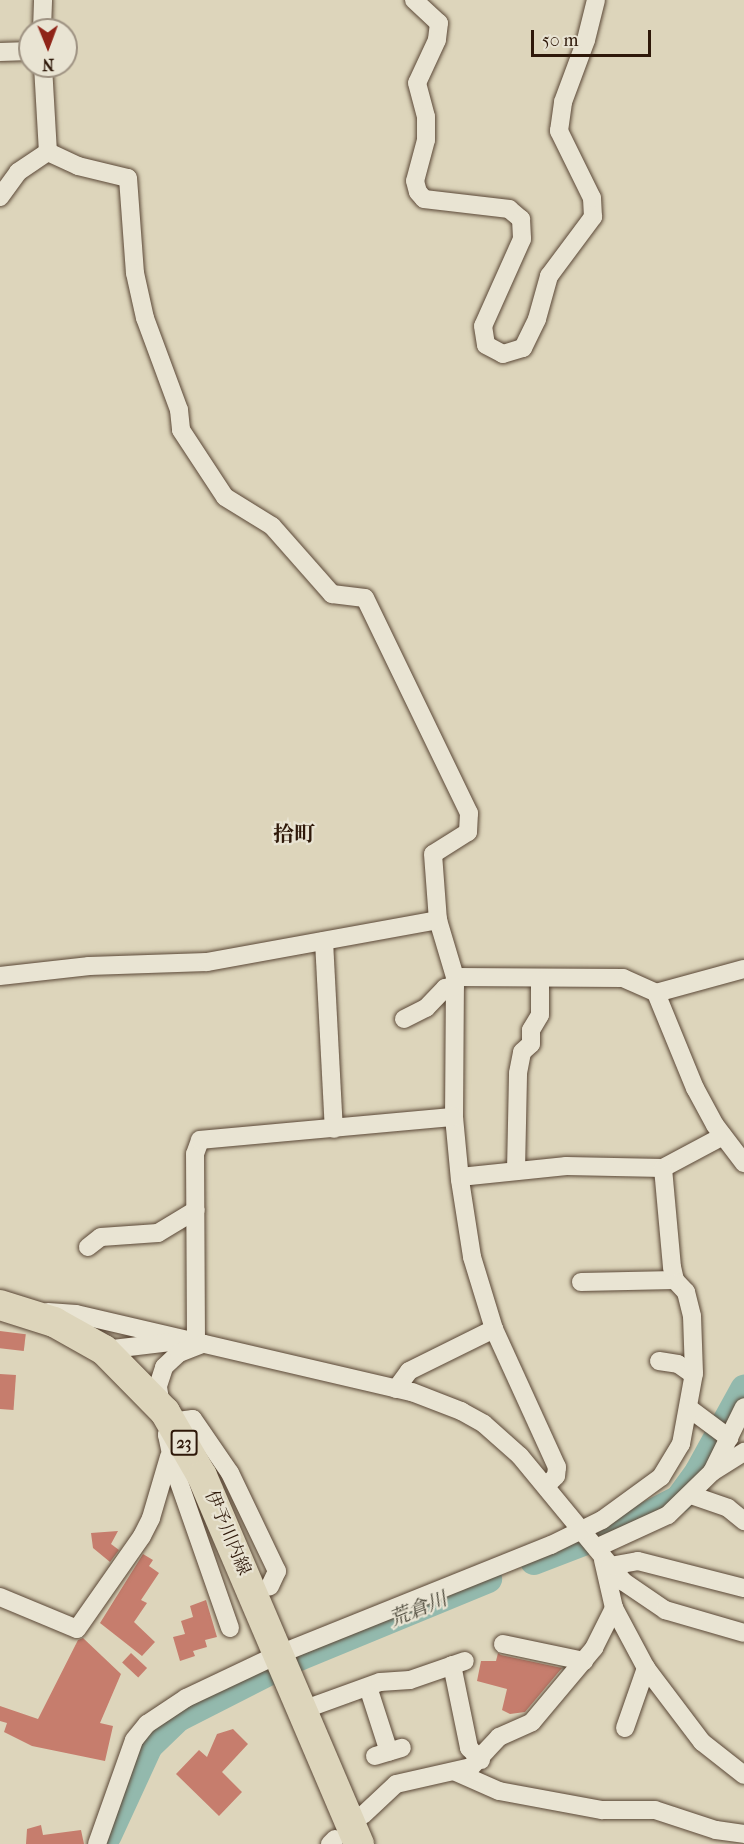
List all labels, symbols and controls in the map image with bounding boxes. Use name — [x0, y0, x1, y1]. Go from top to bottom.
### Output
north arrow — [18, 18, 78, 78]
scale bar — [534, 18, 654, 56]
text: 50 m — [542, 30, 578, 51]
text: N — [42, 55, 55, 74]
district label: 拾町 — [273, 821, 315, 847]
road number: 23 — [170, 1430, 198, 1456]
street label: 伊予川内線 — [199, 1487, 255, 1579]
water label: 荒倉川 — [386, 1587, 450, 1631]

